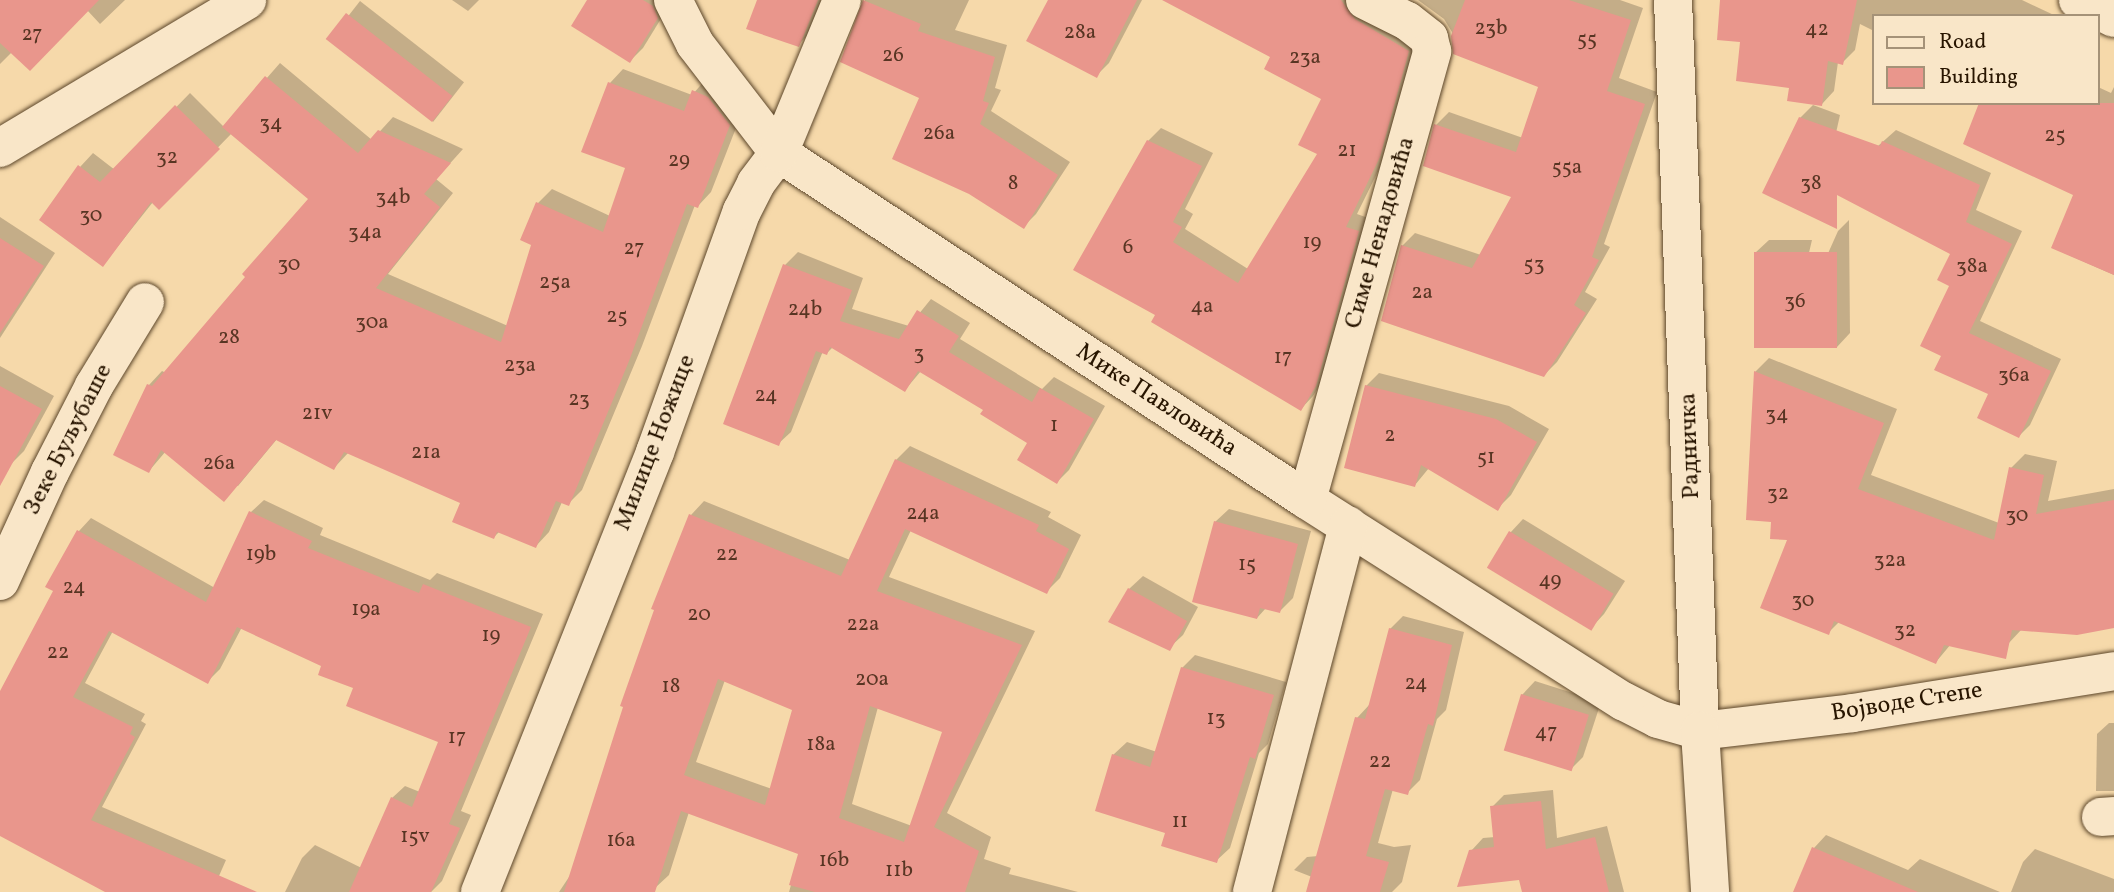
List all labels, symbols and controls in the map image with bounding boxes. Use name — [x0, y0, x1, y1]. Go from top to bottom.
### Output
legend — [1872, 14, 2100, 105]
house number: 23b — [1475, 16, 1507, 42]
house number: 42 — [1805, 17, 1829, 43]
house number: 28a — [1064, 20, 1096, 46]
house number: 27 — [22, 22, 42, 48]
house number: 55 — [1577, 27, 1597, 53]
text: Road — [1939, 28, 1986, 57]
house number: 26 — [882, 43, 904, 69]
house number: 23a — [1289, 45, 1321, 71]
text: Building — [1939, 63, 2018, 92]
house number: 34 — [259, 111, 283, 137]
house number: 26a — [923, 121, 955, 147]
house number: 25 — [2044, 123, 2066, 149]
street label: Симе Ненадовића — [1340, 134, 1422, 332]
house number: 21 — [1337, 138, 1357, 164]
house number: 32 — [156, 145, 178, 171]
house number: 29 — [668, 148, 690, 174]
house number: 55a — [1552, 155, 1582, 181]
house number: 8 — [1008, 171, 1018, 197]
house number: 38 — [1800, 171, 1822, 197]
house number: 34b — [376, 185, 410, 211]
house number: 30 — [80, 203, 102, 229]
house number: 34a — [348, 220, 382, 246]
house number: 19 — [1302, 230, 1322, 256]
house number: 6 — [1123, 235, 1133, 261]
house number: 27 — [624, 236, 644, 262]
house number: 30 — [278, 252, 300, 278]
house number: 53 — [1524, 252, 1544, 278]
house number: 38a — [1956, 254, 1988, 280]
house number: 25a — [539, 270, 571, 296]
house number: 2a — [1411, 280, 1433, 306]
house number: 36 — [1784, 289, 1806, 315]
house number: 4a — [1191, 294, 1213, 320]
house number: 24b — [788, 297, 822, 323]
house number: 25 — [606, 304, 628, 330]
house number: 30a — [355, 310, 389, 336]
house number: 28 — [218, 325, 240, 351]
street label: Мике Павловића — [1070, 338, 1242, 464]
house number: 3 — [914, 341, 924, 367]
house number: 17 — [1274, 345, 1292, 371]
street label: Милице Ножице — [609, 351, 703, 535]
house number: 23a — [504, 353, 536, 379]
street label: Зеке Буљубаше — [19, 360, 119, 520]
house number: 36a — [1998, 363, 2030, 389]
house number: 24 — [754, 383, 778, 409]
house number: 23 — [568, 387, 590, 413]
street label: Радничка — [1675, 392, 1707, 500]
house number: 21v — [302, 401, 332, 427]
house number: 34 — [1765, 402, 1789, 428]
house number: 1 — [1050, 413, 1058, 439]
house number: 2 — [1384, 423, 1396, 449]
house number: 21a — [411, 440, 441, 466]
house number: 51 — [1477, 445, 1495, 471]
house number: 26a — [203, 451, 235, 477]
house number: 32 — [1767, 481, 1789, 507]
house number: 24a — [906, 501, 940, 527]
house number: 30 — [2006, 503, 2028, 529]
house number: 19b — [246, 542, 276, 568]
house number: 22 — [716, 542, 738, 568]
house number: 32a — [1874, 548, 1906, 574]
house number: 15 — [1238, 552, 1256, 578]
house number: 49 — [1539, 568, 1561, 594]
house number: 24 — [62, 575, 86, 601]
house number: 30 — [1792, 588, 1814, 614]
house number: 19a — [351, 597, 381, 623]
house number: 20 — [687, 602, 711, 628]
house number: 22a — [846, 612, 880, 638]
house number: 32 — [1894, 618, 1916, 644]
house number: 19 — [481, 623, 501, 649]
house number: 22 — [47, 640, 69, 666]
house number: 20a — [855, 667, 889, 693]
house number: 24 — [1404, 671, 1428, 697]
house number: 18 — [662, 674, 680, 700]
street label: Војводе Степе — [1829, 677, 1985, 729]
house number: 13 — [1207, 706, 1225, 732]
house number: 47 — [1535, 720, 1557, 746]
house number: 17 — [448, 725, 466, 751]
house number: 18a — [806, 732, 836, 758]
house number: 22 — [1369, 749, 1391, 775]
house number: 11 — [1172, 809, 1188, 835]
house number: 15v — [400, 824, 430, 850]
house number: 16a — [606, 828, 636, 854]
house number: 16b — [819, 848, 849, 874]
house number: 11b — [885, 858, 913, 884]

